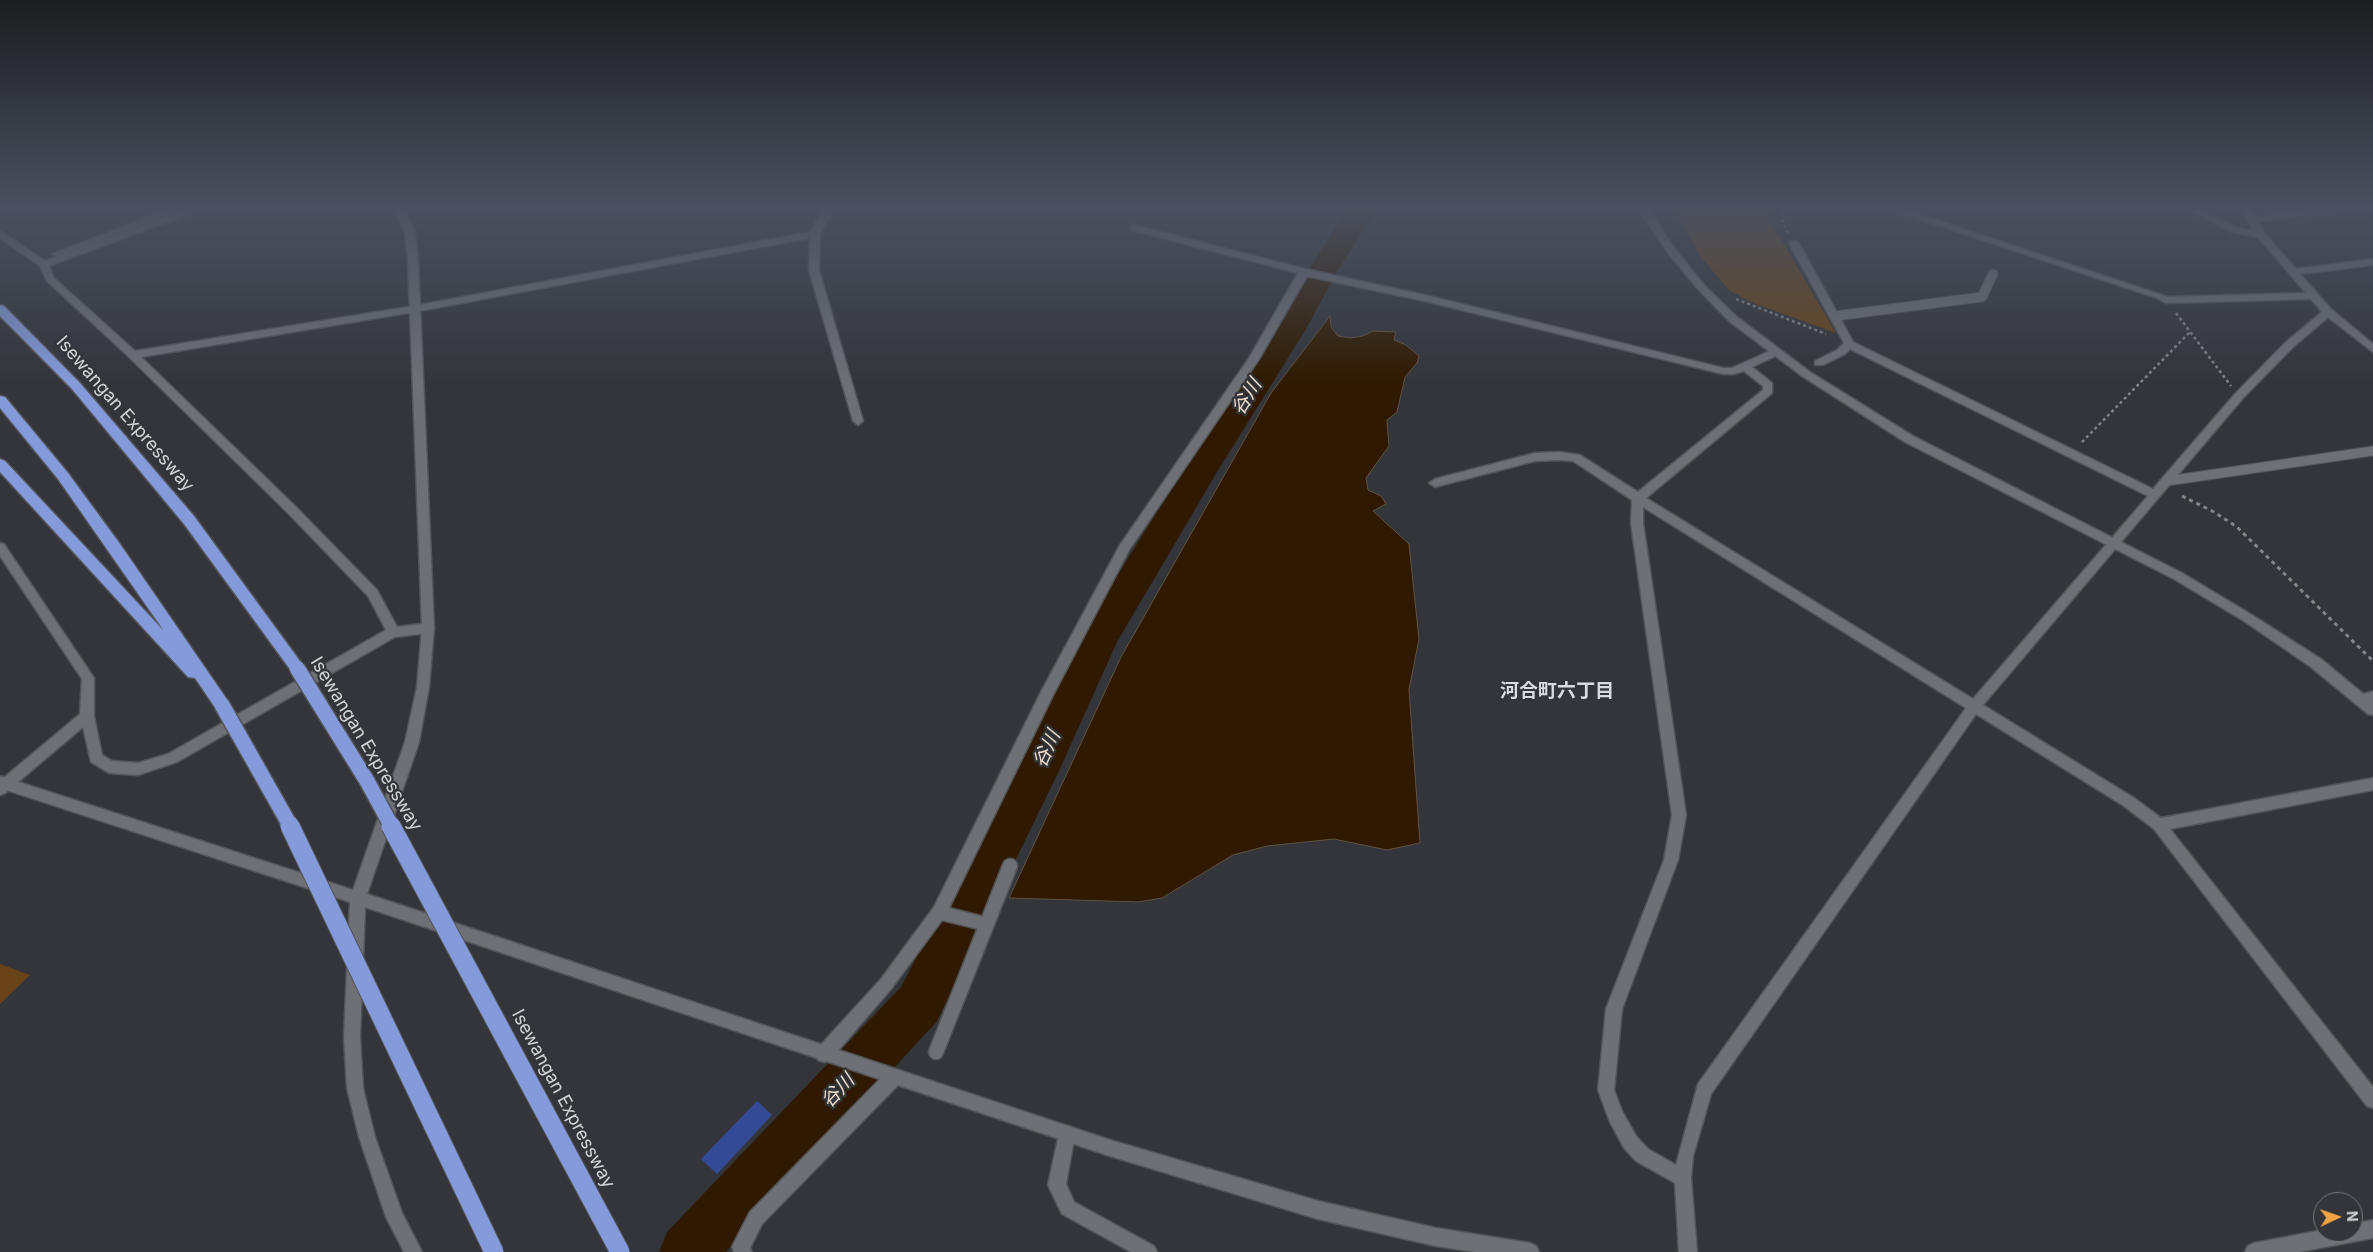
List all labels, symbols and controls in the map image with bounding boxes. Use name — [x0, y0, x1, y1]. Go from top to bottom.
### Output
street label: Isewangan Expressway — [52, 332, 198, 496]
water label: 谷川 — [1227, 375, 1267, 419]
street label: Isewangan Expressway — [305, 653, 427, 835]
district label: 河合町六丁目 — [1500, 680, 1614, 702]
water label: 谷川 — [1029, 727, 1065, 771]
street label: Isewangan Expressway — [507, 1006, 619, 1192]
water label: 谷川 — [817, 1069, 859, 1113]
north arrow — [2313, 1192, 2363, 1242]
text: N — [2344, 1210, 2361, 1222]

